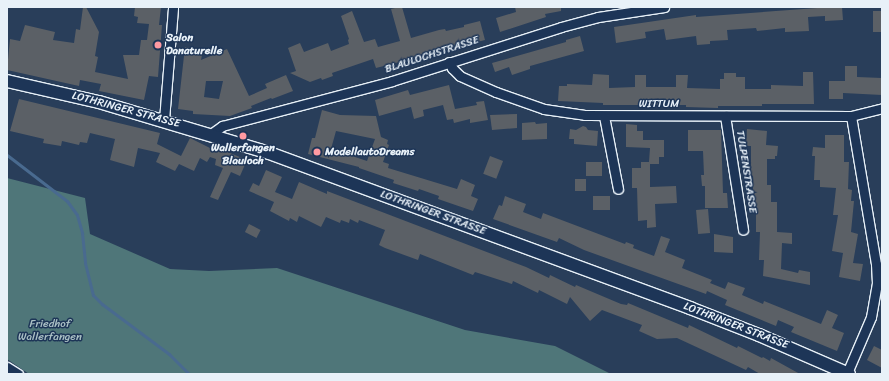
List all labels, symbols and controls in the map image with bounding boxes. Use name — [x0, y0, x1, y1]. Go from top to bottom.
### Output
place label: Salon Danaturelle — [166, 32, 222, 58]
street label: BLAULOCHSTRASSE — [383, 34, 481, 76]
marker: Salon Danaturelle — [153, 40, 163, 50]
street label: LOTHRINGER STRASSE — [70, 89, 182, 131]
street label: WITTUM — [639, 97, 679, 111]
street label: TULPENSTRASSE — [733, 130, 759, 214]
marker: Wallerfangen Blauloch — [238, 131, 248, 141]
place label: Wallerfangen Blauloch — [211, 142, 275, 168]
place label: ModellautoDreams — [325, 145, 415, 159]
marker: ModellautoDreams — [312, 147, 322, 157]
street label: LOTHRINGER STRASSE — [378, 188, 488, 238]
street label: LOTHRINGER STRASSE — [681, 300, 791, 352]
park label: Friedhof Wallerfangen — [18, 318, 82, 344]

